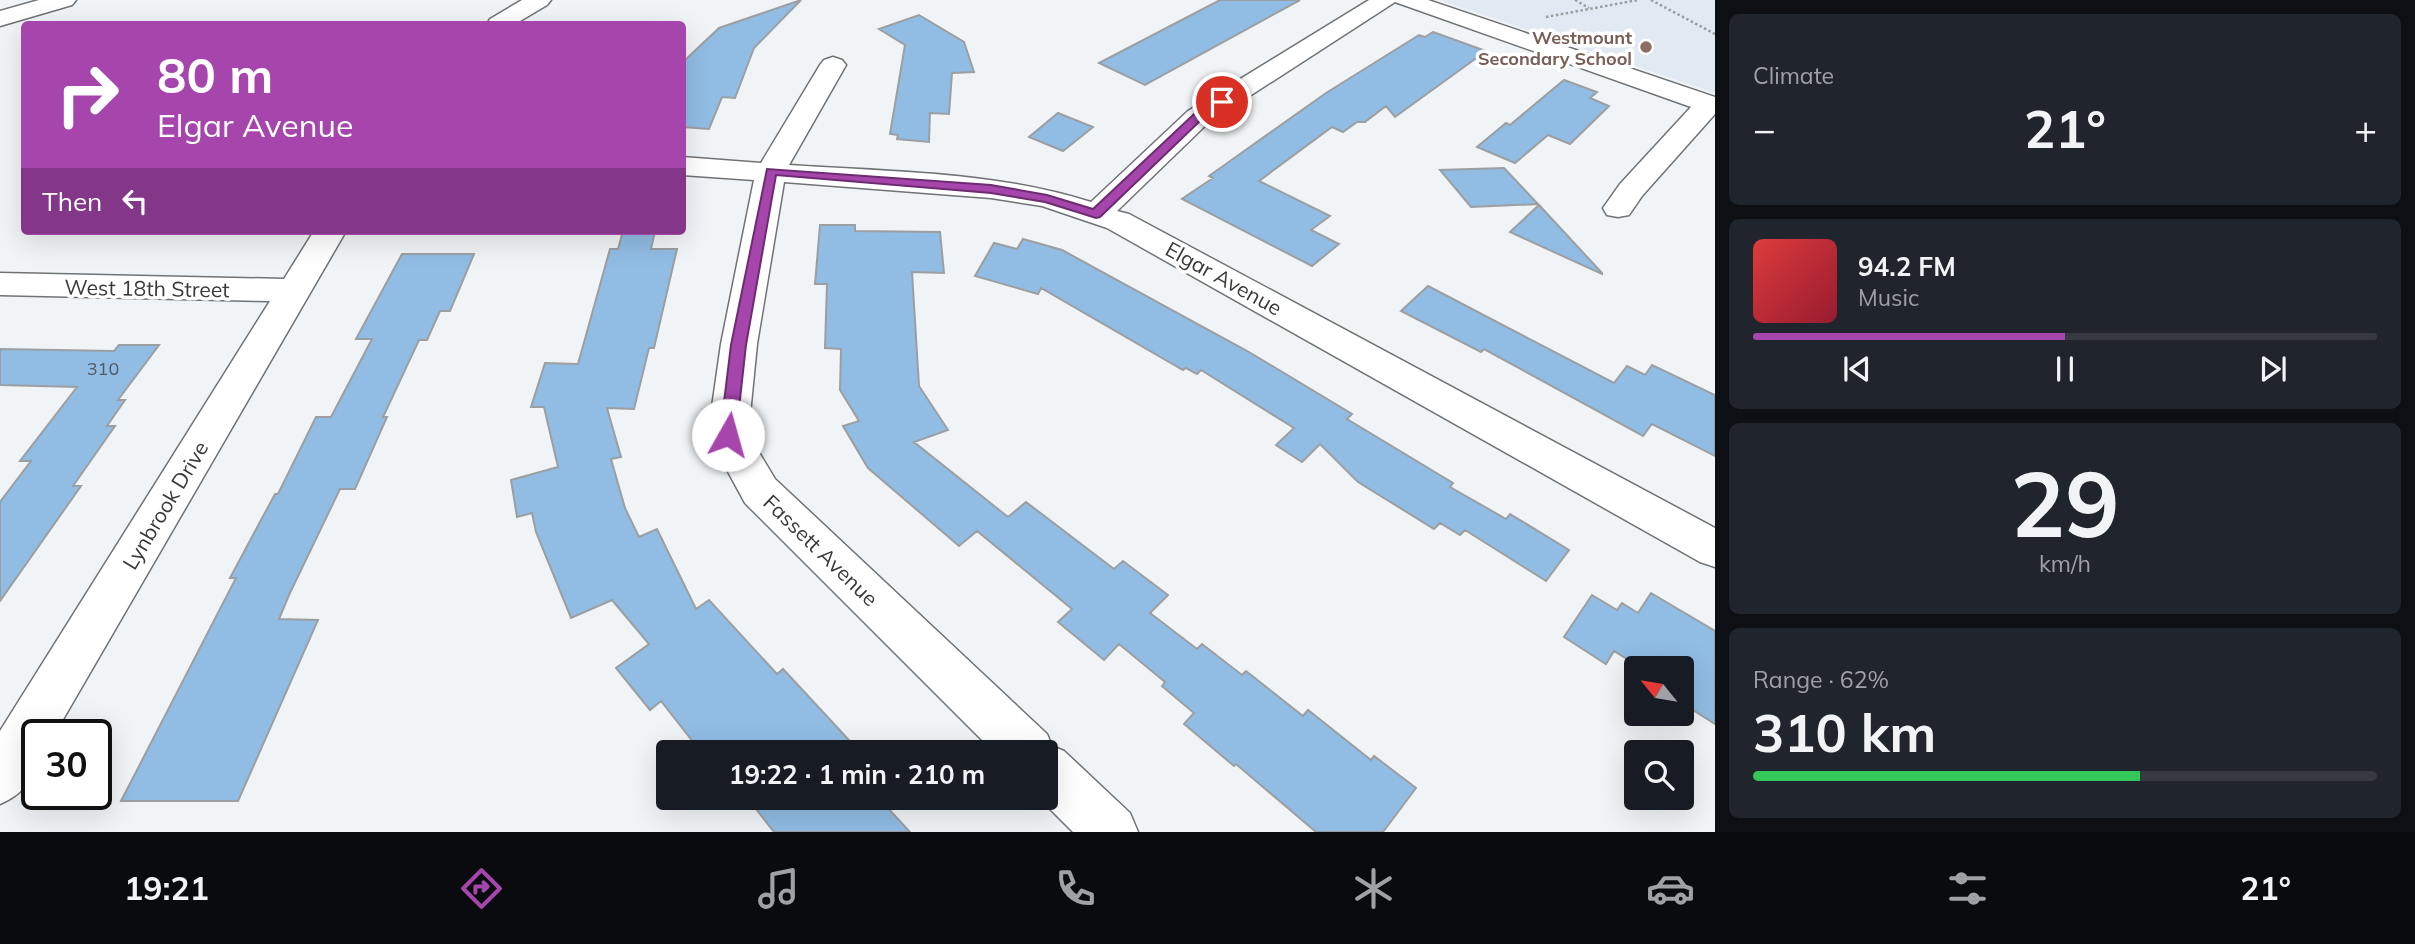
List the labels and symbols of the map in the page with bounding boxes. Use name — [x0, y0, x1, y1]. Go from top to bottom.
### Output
place label: Westmount Secondary School — [1478, 26, 1632, 70]
marker: Westmount Secondary School — [1638, 39, 1654, 55]
pin — [1192, 72, 1252, 132]
street label: Elgar Avenue — [1161, 235, 1287, 321]
street label: West 18th Street — [64, 274, 230, 302]
house number: 310 — [87, 357, 119, 380]
position arrow — [691, 398, 765, 472]
street label: Lynbrook Drive — [116, 436, 214, 574]
street label: Fassett Avenue — [758, 489, 884, 611]
north arrow — [1624, 656, 1694, 726]
speed limit sign: 30 — [21, 719, 112, 810]

